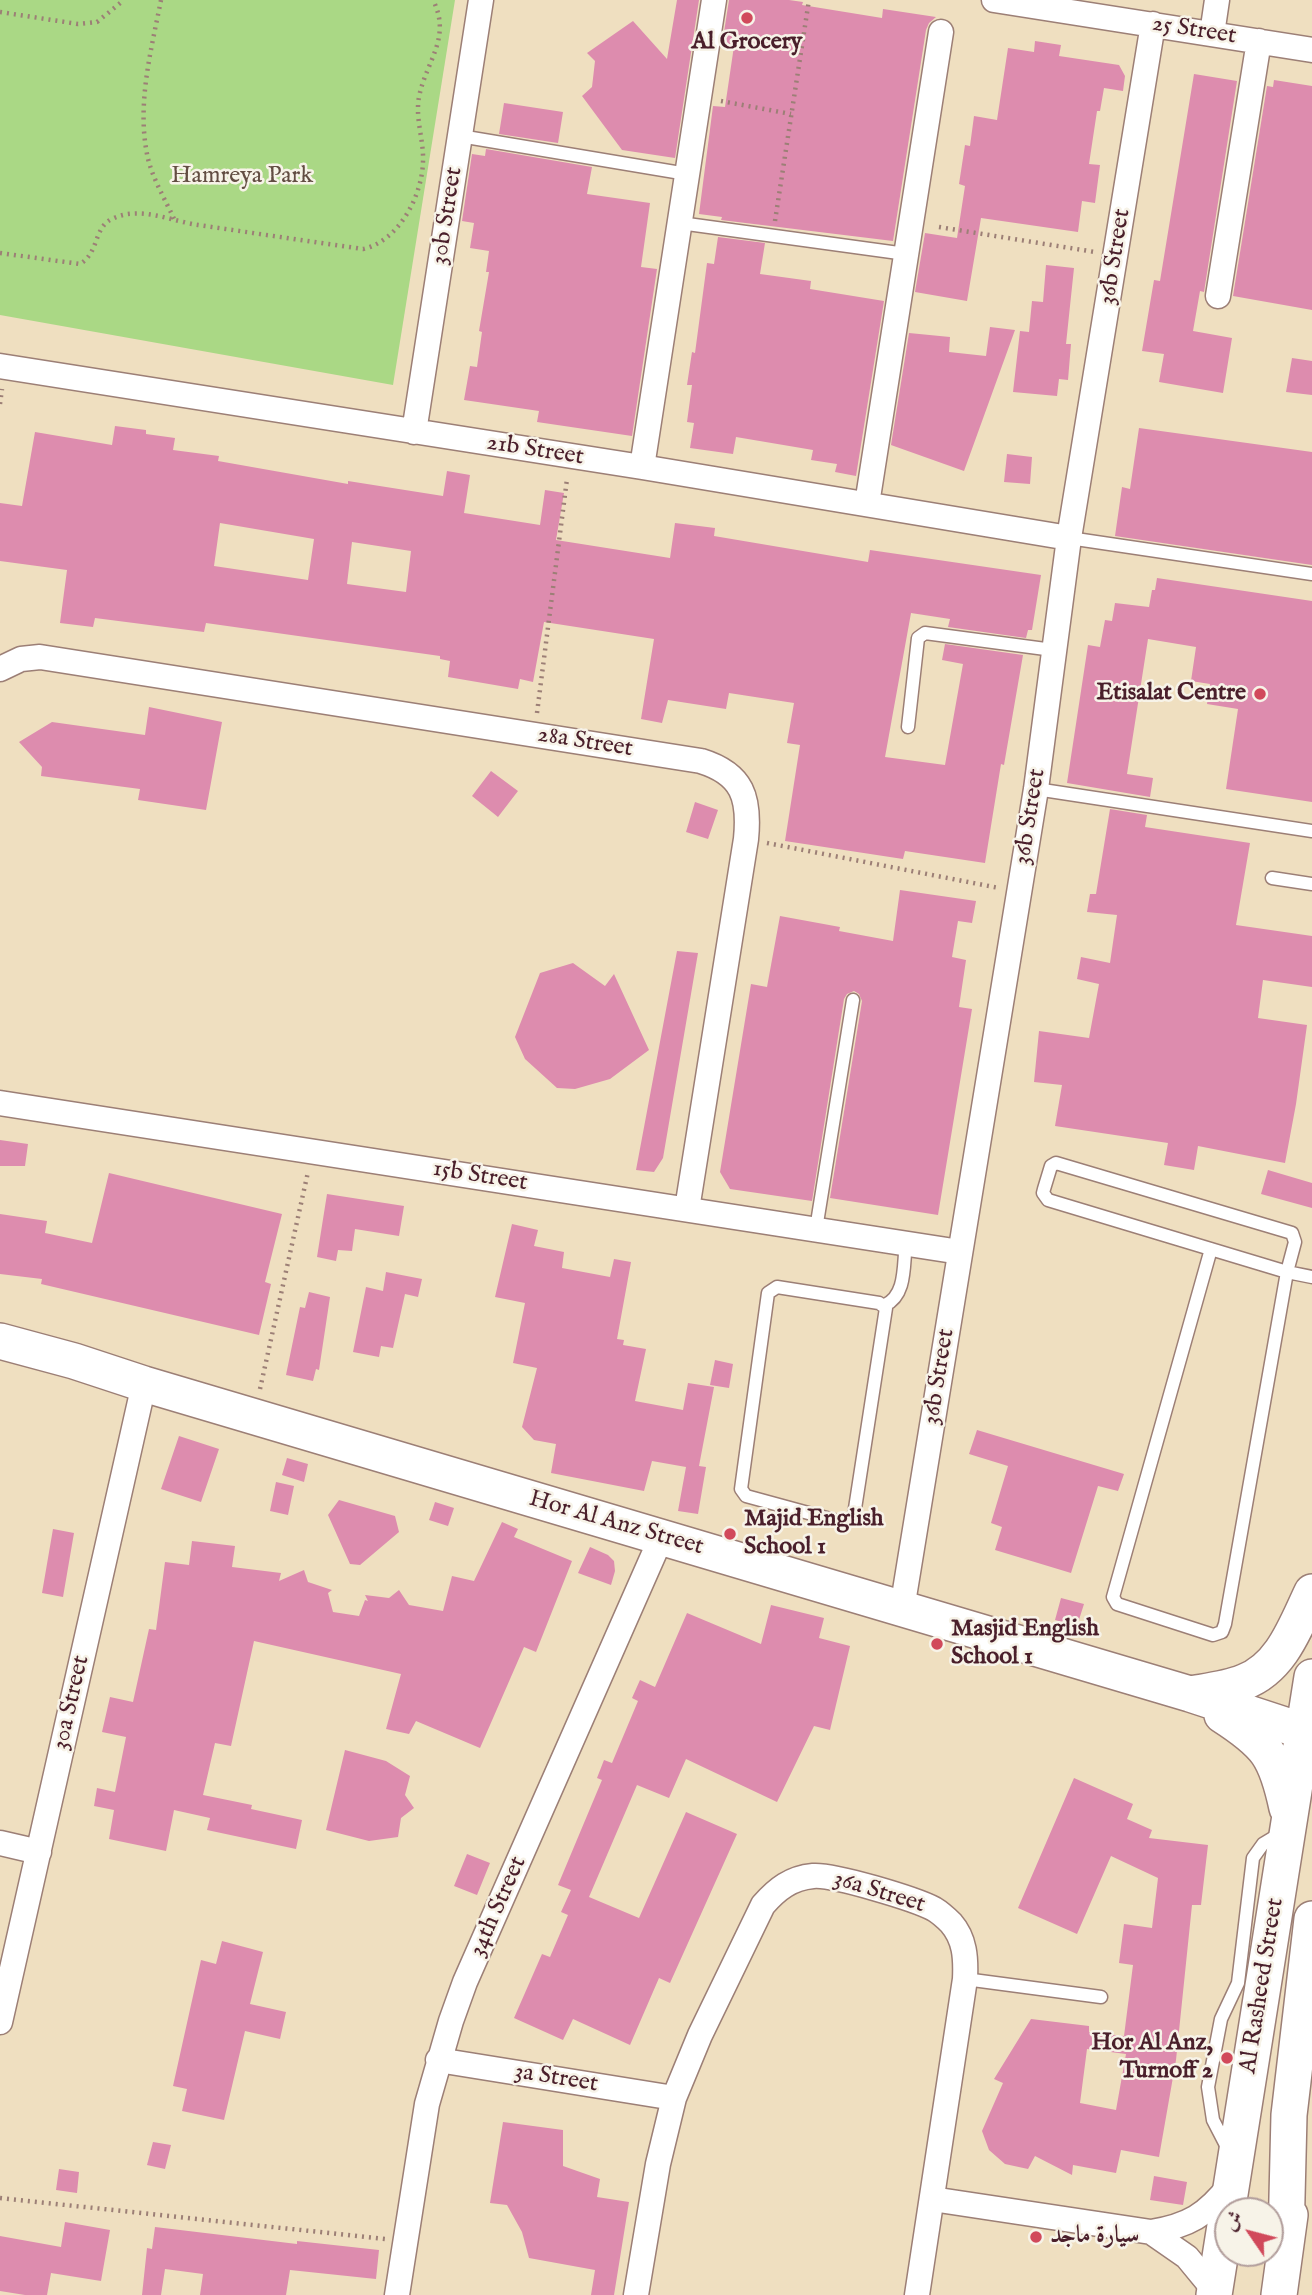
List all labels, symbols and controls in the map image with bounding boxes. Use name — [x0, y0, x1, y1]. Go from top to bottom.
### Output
marker: Al Grocery — [739, 10, 755, 26]
street label: 25 Street — [1150, 10, 1238, 52]
place label: Al Grocery — [692, 29, 802, 57]
park label: Hamreya Park — [171, 163, 313, 191]
street label: 30b Street — [426, 165, 470, 267]
street label: 36b Street — [1094, 207, 1138, 307]
street label: 21b Street — [484, 429, 586, 473]
place label: Etisalat Centre — [1097, 680, 1246, 708]
marker: Etisalat Centre — [1252, 686, 1268, 702]
street label: 28a Street — [535, 721, 635, 765]
street label: 36b Street — [1009, 767, 1053, 867]
street label: 15b Street — [431, 1155, 529, 1199]
street label: 36b Street — [918, 1327, 962, 1427]
street label: Hor Al Anz Street — [525, 1485, 707, 1563]
place label: Majid English School 1 — [744, 1506, 884, 1562]
marker: Majid English School 1 — [722, 1526, 738, 1542]
place label: Masjid English School 1 — [951, 1616, 1099, 1672]
marker: Masjid English School 1 — [929, 1636, 945, 1652]
street label: 30a Street — [47, 1653, 97, 1753]
street label: 34th Street — [464, 1852, 534, 1962]
street label: 36a Street — [830, 1865, 928, 1921]
street label: Al Rasheed Street — [1235, 1896, 1291, 2076]
place label: Hor Al Anz, Turnoff 2 — [1091, 2030, 1213, 2086]
marker: Hor Al Anz, Turnoff 2 — [1219, 2050, 1235, 2066]
street label: 3a Street — [512, 2058, 600, 2100]
north arrow — [1214, 2197, 1284, 2267]
text: ش — [1218, 2207, 1249, 2236]
place label: سيارة ماجد — [1050, 2223, 1139, 2251]
marker: سيارة ماجد — [1028, 2229, 1044, 2245]

